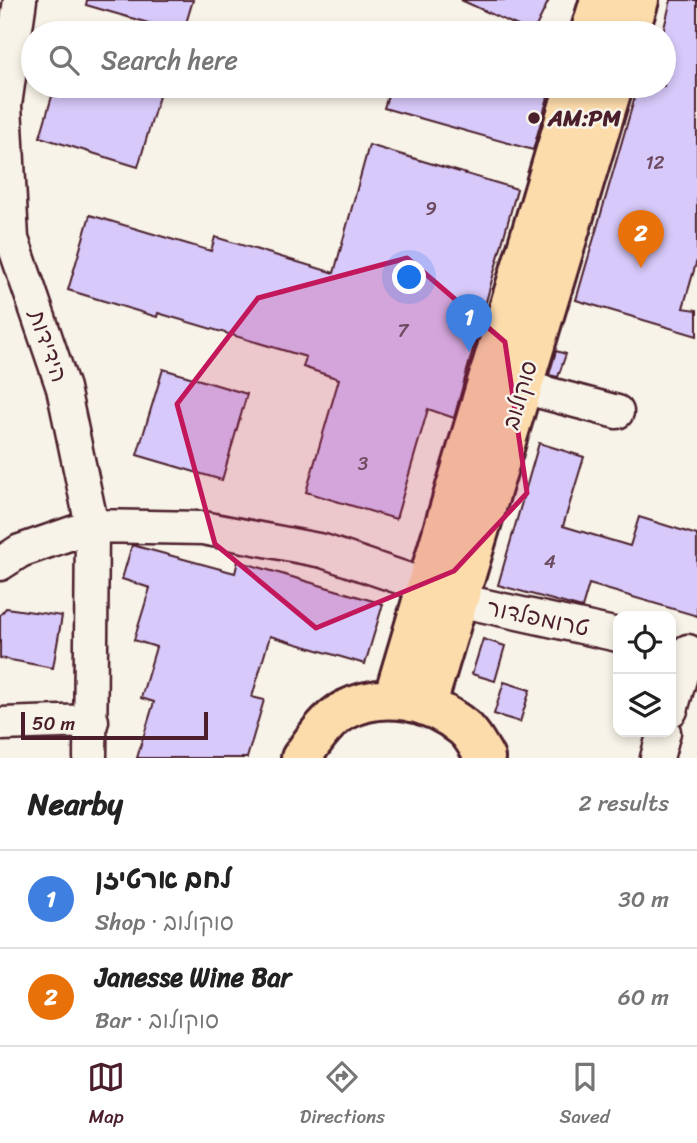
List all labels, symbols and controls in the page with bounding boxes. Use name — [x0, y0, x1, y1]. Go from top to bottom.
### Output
search box — [21, 21, 676, 98]
text: Search here — [101, 37, 238, 83]
icon: search — [45, 41, 83, 79]
place label: AM:PM — [547, 98, 621, 139]
marker: AM:PM — [526, 110, 542, 126]
house number: 12 — [645, 146, 665, 179]
house number: 9 — [425, 192, 437, 225]
pin: 2 — [618, 210, 664, 268]
your location — [392, 260, 426, 294]
pin: 1 — [446, 294, 492, 352]
street label: הידידות — [16, 302, 80, 388]
house number: 7 — [398, 314, 410, 347]
street label: סוקולוב — [490, 355, 550, 435]
house number: 3 — [358, 447, 369, 480]
house number: 4 — [544, 545, 556, 578]
street label: טרומפלדור — [483, 587, 593, 649]
map controls — [613, 611, 676, 737]
button: locate — [613, 611, 676, 674]
button: layers — [613, 674, 676, 737]
text: 50 m — [32, 707, 75, 740]
scale bar — [21, 709, 208, 741]
text: Nearby — [28, 777, 123, 831]
text: 2 results — [578, 783, 669, 824]
text: לחם ארטיזן — [95, 856, 232, 902]
text: 1 — [46, 879, 56, 920]
text: 30 m — [618, 879, 669, 920]
text: Shop · סוקולוב — [95, 902, 234, 943]
text: Janesse Wine Bar — [95, 954, 291, 1000]
text: 2 — [44, 977, 58, 1018]
text: 60 m — [618, 977, 669, 1018]
text: Bar · סוקולוב — [95, 1000, 219, 1041]
tab: Map — [87, 1058, 125, 1133]
tab: Directions — [300, 1058, 385, 1133]
tab: Saved — [560, 1058, 610, 1133]

